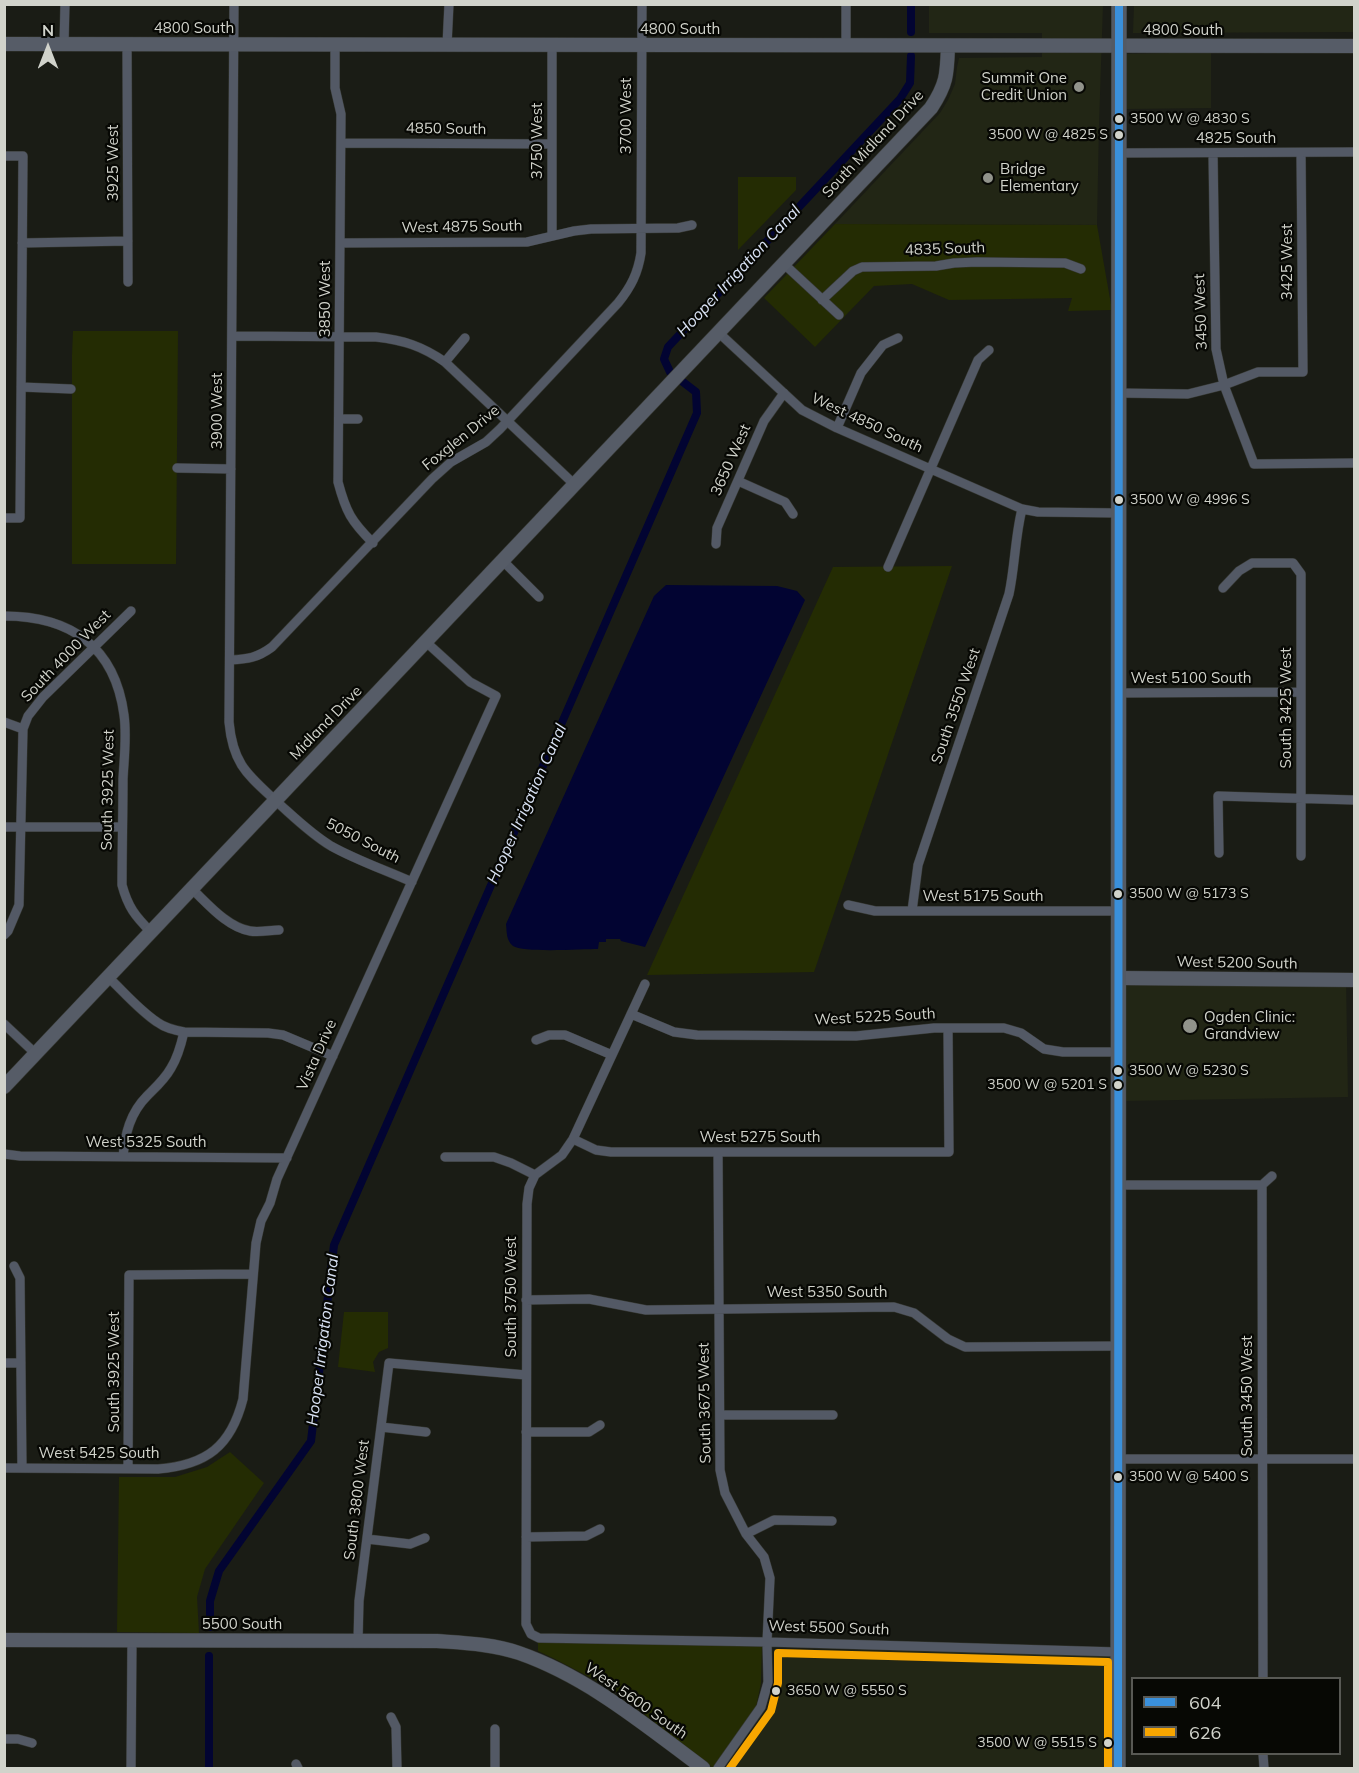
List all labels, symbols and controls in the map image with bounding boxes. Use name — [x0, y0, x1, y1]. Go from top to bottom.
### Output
north arrow — [18, 18, 78, 78]
street label: 4800 South — [154, 19, 234, 37]
text: N — [42, 20, 54, 40]
street label: 4800 South — [640, 20, 720, 38]
street label: 4800 South — [1143, 21, 1223, 39]
place label: Summit One Credit Union — [981, 69, 1067, 104]
street label: 3700 West — [617, 78, 635, 154]
marker: Summit One Credit Union — [1072, 80, 1086, 94]
street label: South Midland Drive — [819, 86, 927, 202]
street label: 3750 West — [528, 103, 546, 179]
place label: 3500 W @ 4830 S — [1130, 111, 1250, 127]
marker: 3500 W @ 4830 S — [1113, 113, 1125, 125]
street label: 4850 South — [406, 119, 486, 139]
street label: 3925 West — [104, 125, 122, 201]
place label: 3500 W @ 4825 S — [988, 127, 1108, 143]
marker: 3500 W @ 4825 S — [1113, 129, 1125, 141]
street label: 4825 South — [1196, 129, 1276, 147]
place label: Bridge Elementary — [1000, 160, 1079, 195]
marker: Bridge Elementary — [981, 171, 995, 185]
water label: Hooper Irrigation Canal — [673, 201, 805, 341]
street label: West 4875 South — [401, 217, 523, 237]
street label: 3425 West — [1278, 224, 1296, 300]
street label: 4835 South — [904, 239, 986, 259]
street label: 3850 West — [316, 261, 334, 337]
street label: 3450 West — [1191, 273, 1211, 351]
street label: 3900 West — [208, 373, 226, 449]
street label: West 4850 South — [808, 389, 926, 457]
street label: Foxglen Drive — [419, 401, 503, 475]
street label: 3650 West — [707, 421, 755, 499]
place label: 3500 W @ 4996 S — [1130, 492, 1250, 508]
marker: 3500 W @ 4996 S — [1113, 494, 1125, 506]
street label: South 4000 West — [17, 606, 115, 706]
street label: South 3550 West — [928, 646, 984, 766]
street label: South 3425 West — [1277, 647, 1295, 769]
street label: West 5100 South — [1130, 669, 1252, 687]
street label: Midland Drive — [286, 682, 366, 764]
water label: Hooper Irrigation Canal — [483, 721, 571, 887]
street label: South 3925 West — [98, 729, 118, 851]
street label: 5050 South — [323, 815, 403, 867]
place label: 3500 W @ 5173 S — [1129, 886, 1249, 902]
street label: West 5175 South — [922, 887, 1044, 905]
marker: 3500 W @ 5173 S — [1112, 888, 1124, 900]
street label: West 5200 South — [1176, 953, 1298, 973]
street label: West 5225 South — [814, 1005, 936, 1029]
place label: Ogden Clinic: Grandview — [1204, 1008, 1295, 1043]
street label: Vista Drive — [293, 1017, 341, 1093]
marker: Ogden Clinic: Grandview — [1181, 1017, 1199, 1035]
place label: 3500 W @ 5230 S — [1129, 1063, 1249, 1079]
marker: 3500 W @ 5230 S — [1112, 1065, 1124, 1077]
place label: 3500 W @ 5201 S — [987, 1077, 1107, 1093]
marker: 3500 W @ 5201 S — [1112, 1079, 1124, 1091]
street label: West 5275 South — [699, 1128, 821, 1146]
street label: West 5325 South — [85, 1133, 207, 1151]
street label: South 3750 West — [502, 1236, 520, 1358]
water label: Hooper Irrigation Canal — [303, 1253, 343, 1427]
street label: West 5350 South — [766, 1283, 888, 1301]
street label: South 3925 West — [105, 1311, 123, 1433]
street label: South 3450 West — [1238, 1335, 1256, 1457]
street label: South 3675 West — [695, 1342, 715, 1464]
street label: South 3800 West — [341, 1439, 373, 1561]
street label: West 5425 South — [38, 1444, 160, 1462]
place label: 3500 W @ 5400 S — [1129, 1469, 1249, 1485]
marker: 3500 W @ 5400 S — [1112, 1471, 1124, 1483]
street label: 5500 South — [202, 1615, 282, 1633]
street label: West 5500 South — [768, 1617, 890, 1639]
street label: West 5600 South — [581, 1659, 691, 1743]
legend — [1131, 1677, 1341, 1755]
place label: 3650 W @ 5550 S — [787, 1683, 907, 1699]
marker: 3650 W @ 5550 S — [770, 1685, 782, 1697]
text: 604 — [1189, 1691, 1221, 1714]
text: 626 — [1189, 1721, 1221, 1744]
place label: 3500 W @ 5515 S — [977, 1735, 1097, 1751]
marker: 3500 W @ 5515 S — [1102, 1737, 1114, 1749]

